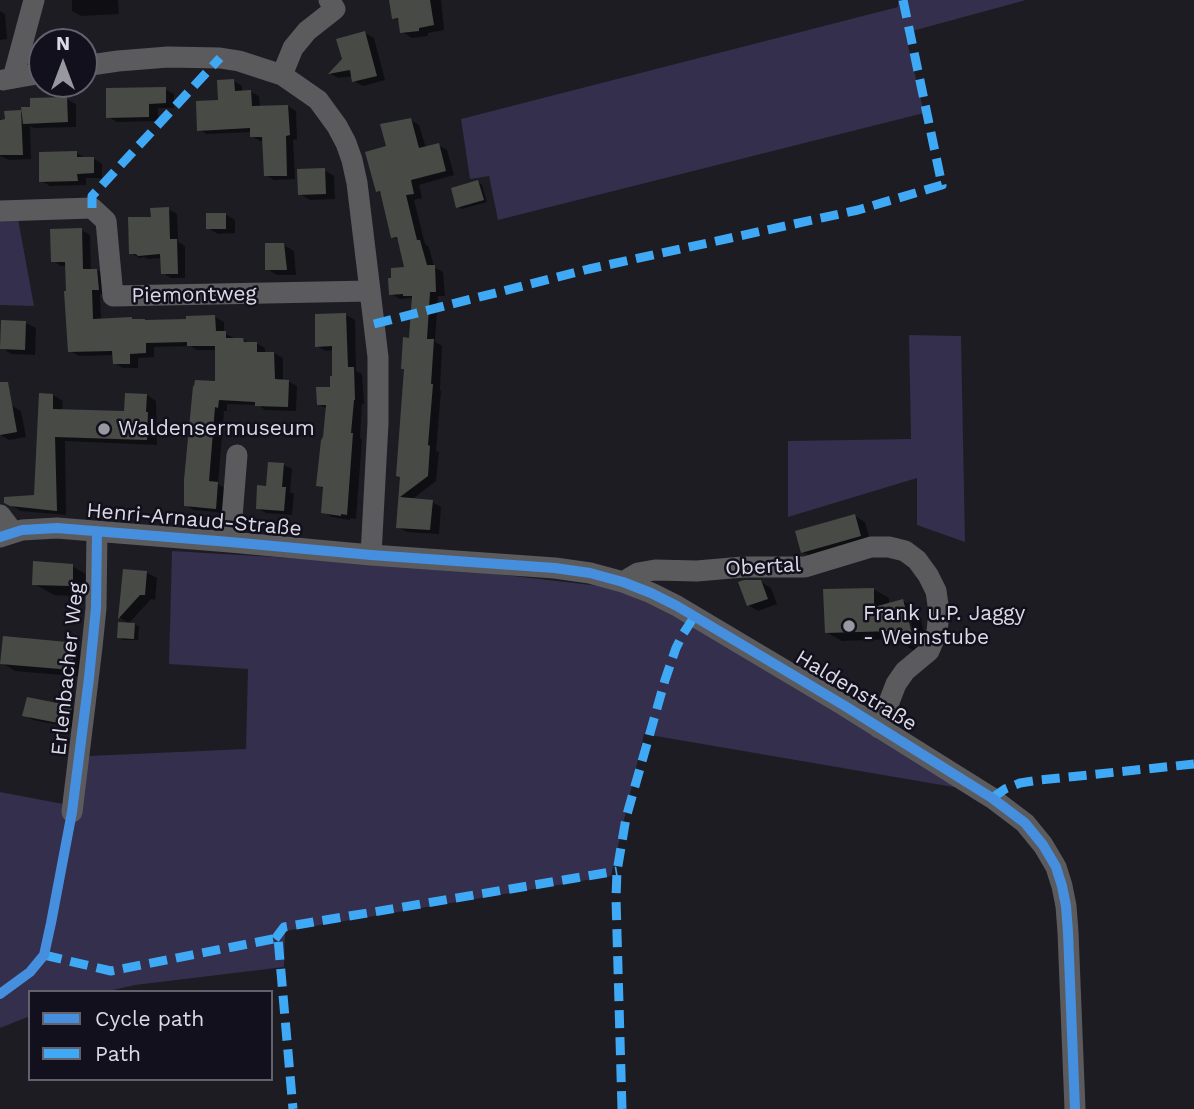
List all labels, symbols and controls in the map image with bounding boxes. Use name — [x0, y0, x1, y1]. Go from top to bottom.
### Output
north arrow — [28, 28, 98, 98]
text: N — [56, 32, 70, 55]
street label: Piemontweg — [131, 281, 257, 309]
place label: Waldensermuseum — [118, 416, 315, 442]
marker: Waldensermuseum — [96, 421, 112, 437]
street label: Henri-Arnaud-Straße — [85, 498, 303, 542]
street label: Obertal — [724, 552, 802, 582]
street label: Erlenbacher Weg — [46, 581, 90, 757]
place label: Frank u.P. Jaggy - Weinstube — [863, 601, 1025, 651]
marker: Frank u.P. Jaggy - Weinstube — [841, 618, 857, 634]
street label: Haldenstraße — [791, 645, 921, 737]
legend — [28, 990, 273, 1081]
text: Cycle path — [95, 1006, 204, 1031]
text: Path — [95, 1041, 141, 1066]

